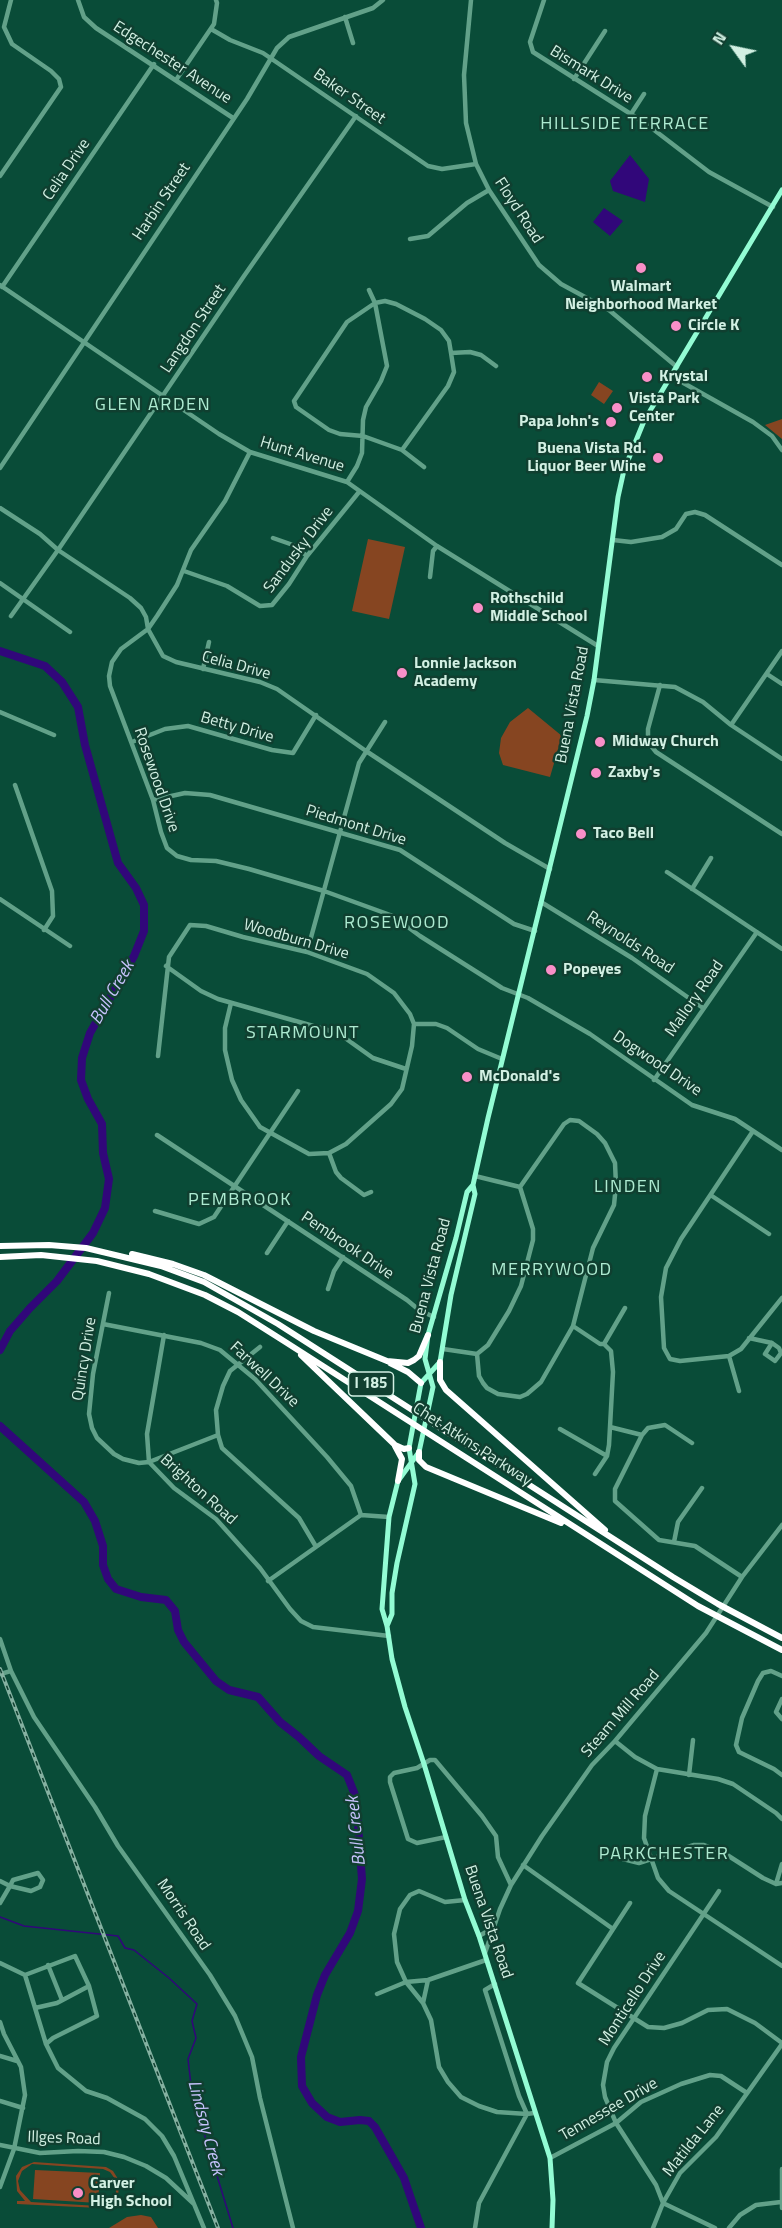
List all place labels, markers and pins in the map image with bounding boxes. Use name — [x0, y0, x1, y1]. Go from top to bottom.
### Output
marker: Walmart Neighborhood Market — [634, 261, 648, 275]
place label: Walmart Neighborhood Market — [565, 277, 717, 315]
place label: Circle K — [688, 316, 739, 336]
marker: Circle K — [669, 319, 683, 333]
place label: Krystal — [659, 367, 708, 387]
marker: Krystal — [640, 370, 654, 384]
place label: Vista Park Center — [629, 389, 700, 427]
marker: Vista Park Center — [610, 401, 624, 415]
place label: Papa John's — [519, 412, 599, 432]
marker: Papa John's — [604, 415, 618, 429]
place label: Buena Vista Rd. Liquor Beer Wine — [527, 439, 646, 477]
marker: Buena Vista Rd. Liquor Beer Wine — [651, 451, 665, 465]
place label: Rothschild Middle School — [490, 589, 587, 627]
marker: Rothschild Middle School — [471, 601, 485, 615]
place label: Lonnie Jackson Academy — [414, 654, 517, 692]
marker: Lonnie Jackson Academy — [395, 666, 409, 680]
place label: Midway Church — [612, 732, 719, 752]
marker: Midway Church — [593, 735, 607, 749]
place label: Zaxby's — [608, 763, 660, 783]
marker: Zaxby's — [589, 766, 603, 780]
place label: Taco Bell — [593, 824, 654, 844]
marker: Taco Bell — [574, 827, 588, 841]
place label: Popeyes — [563, 960, 621, 980]
marker: Popeyes — [544, 963, 558, 977]
place label: McDonald's — [479, 1067, 560, 1087]
marker: McDonald's — [460, 1070, 474, 1084]
place label: Carver High School — [90, 2174, 172, 2212]
marker: Carver High School — [71, 2186, 85, 2200]

